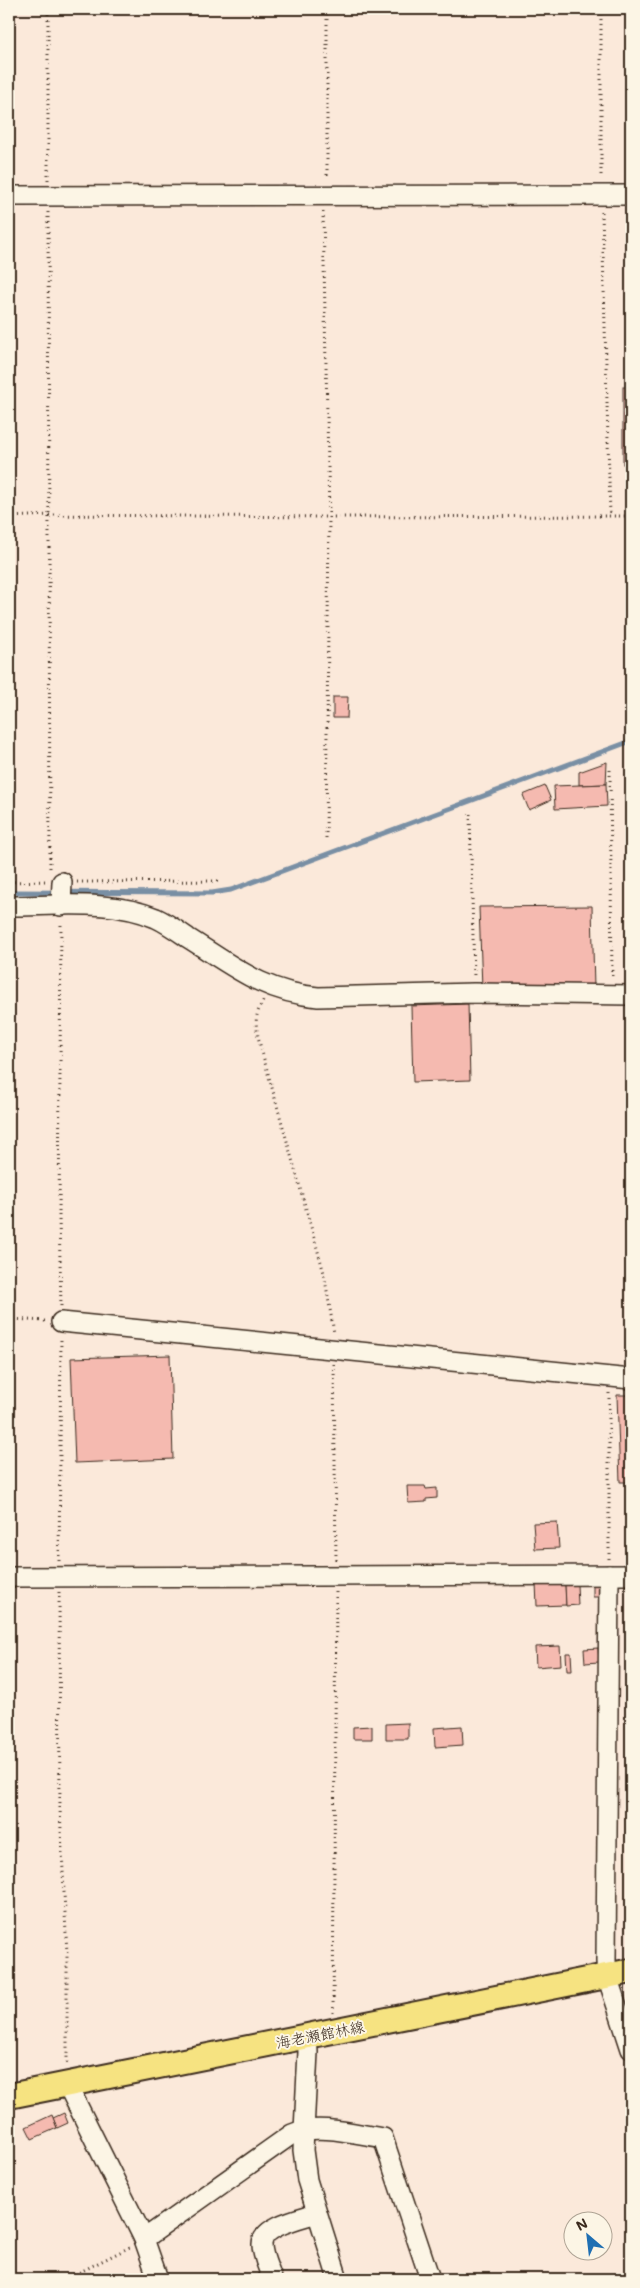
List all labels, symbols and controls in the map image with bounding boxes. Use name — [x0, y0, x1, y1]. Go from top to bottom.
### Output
street label: 海老瀬館林線 — [274, 2016, 366, 2052]
north arrow — [562, 2210, 612, 2260]
text: N — [573, 2213, 591, 2235]

